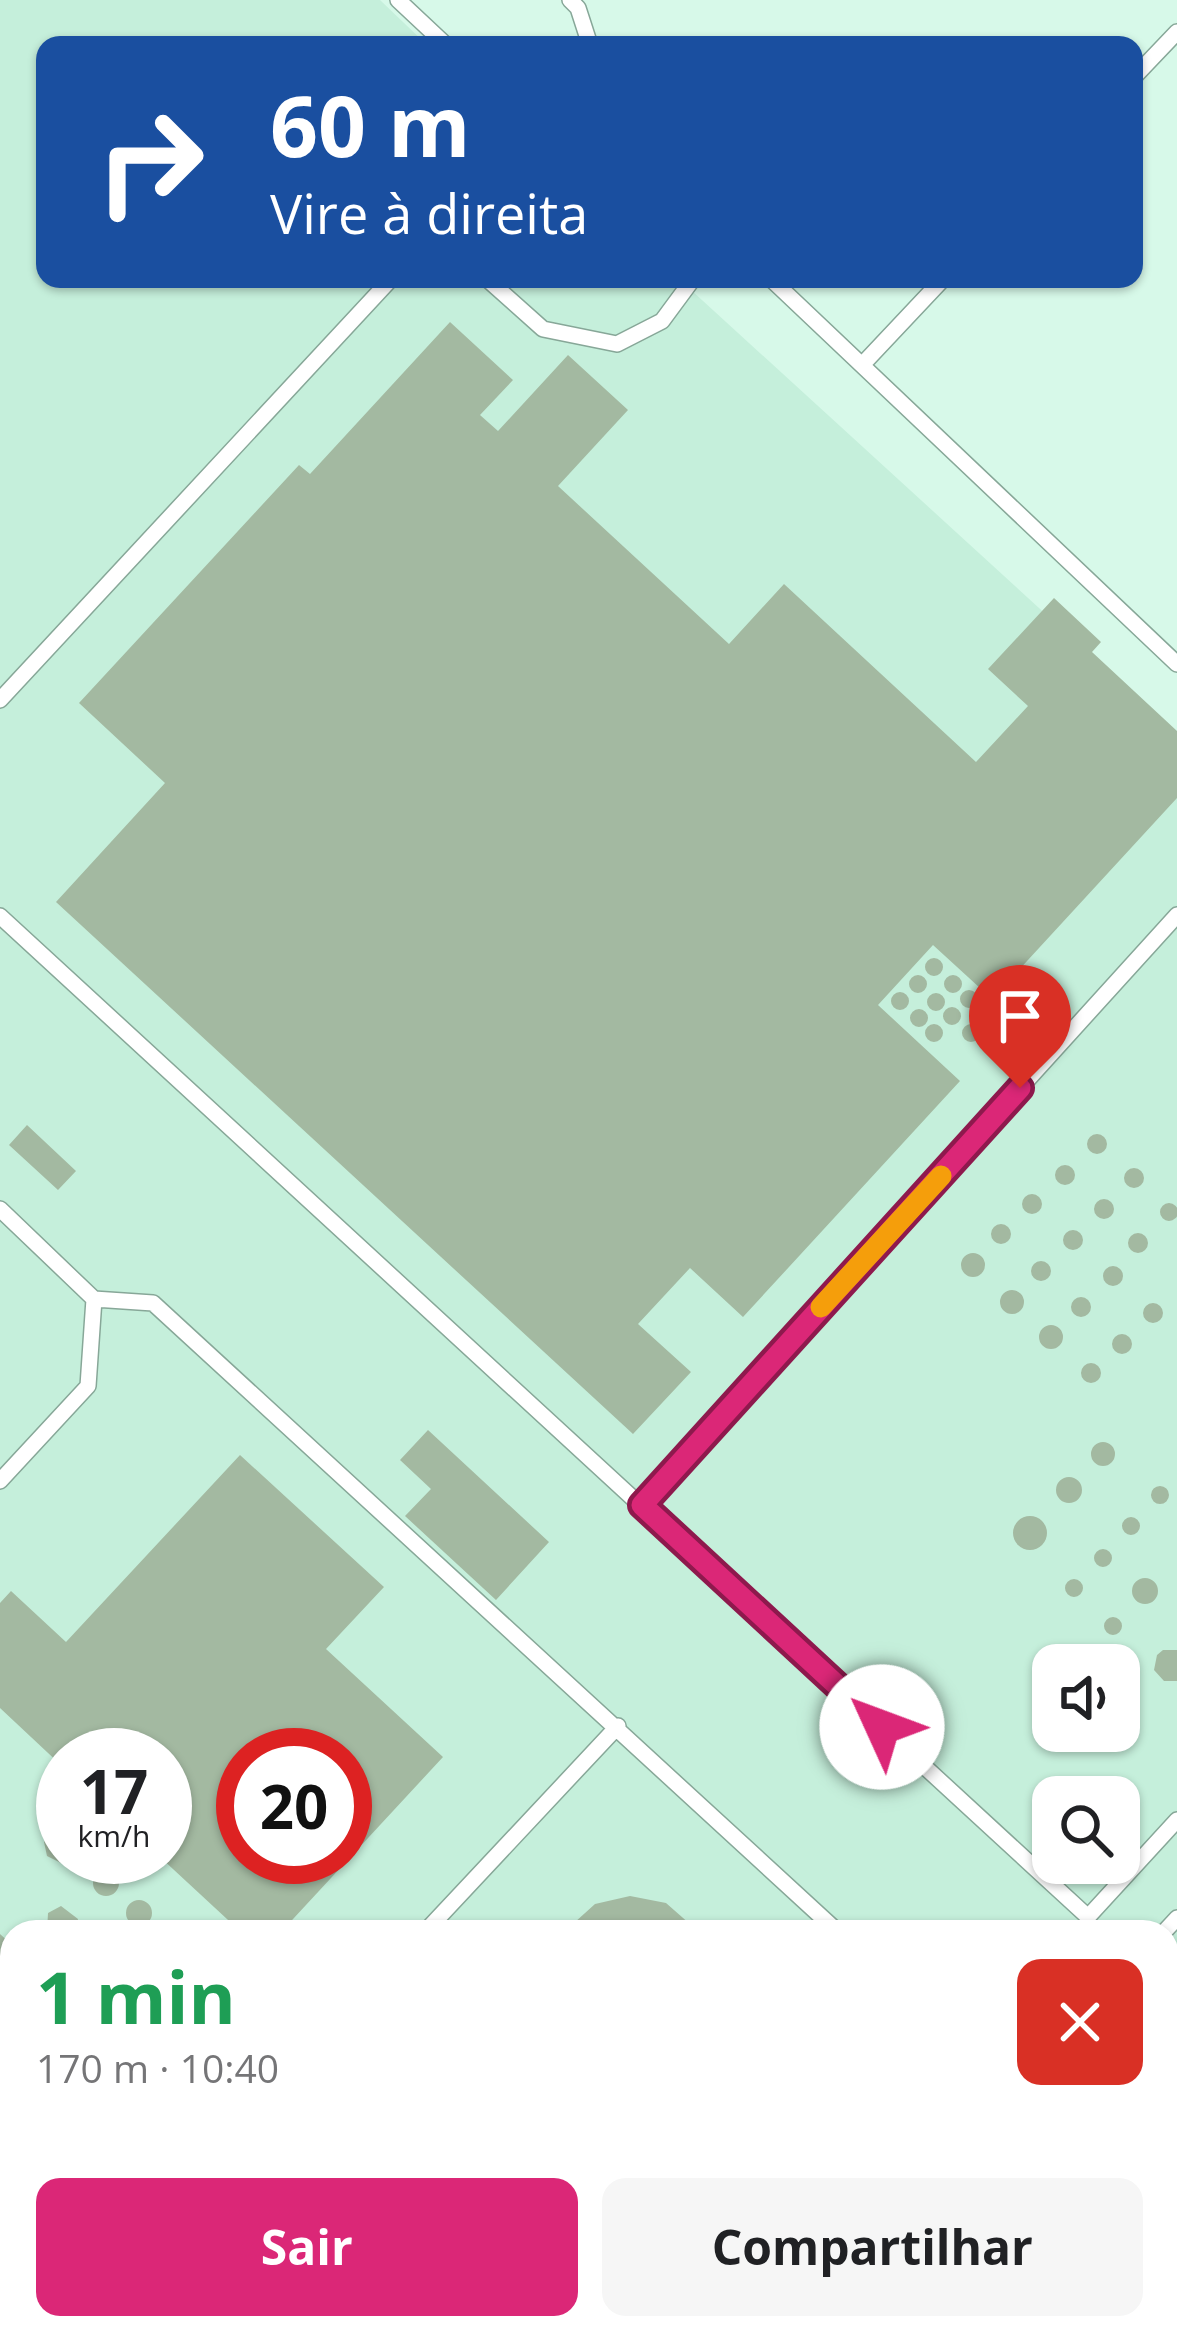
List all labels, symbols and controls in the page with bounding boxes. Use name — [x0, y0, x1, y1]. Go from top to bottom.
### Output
text: 60 m — [270, 67, 470, 182]
icon: right — [72, 84, 228, 240]
text: Vire à direita — [270, 176, 588, 250]
pin — [969, 965, 1071, 1088]
icon: arrive — [987, 983, 1053, 1049]
map controls — [1032, 1644, 1140, 1884]
button: sound — [1032, 1644, 1140, 1752]
position arrow — [819, 1664, 945, 1790]
speed limit sign: 20 — [216, 1728, 372, 1884]
text: 17 — [80, 1750, 148, 1832]
button: search — [1032, 1776, 1140, 1884]
text: km/h — [78, 1815, 150, 1856]
text: 1 min — [36, 1947, 236, 2045]
button: close — [1017, 1959, 1143, 2085]
text: 170 m · 10:40 — [36, 2041, 279, 2094]
button: Sair — [36, 2178, 578, 2316]
button: Compartilhar — [602, 2178, 1143, 2316]

